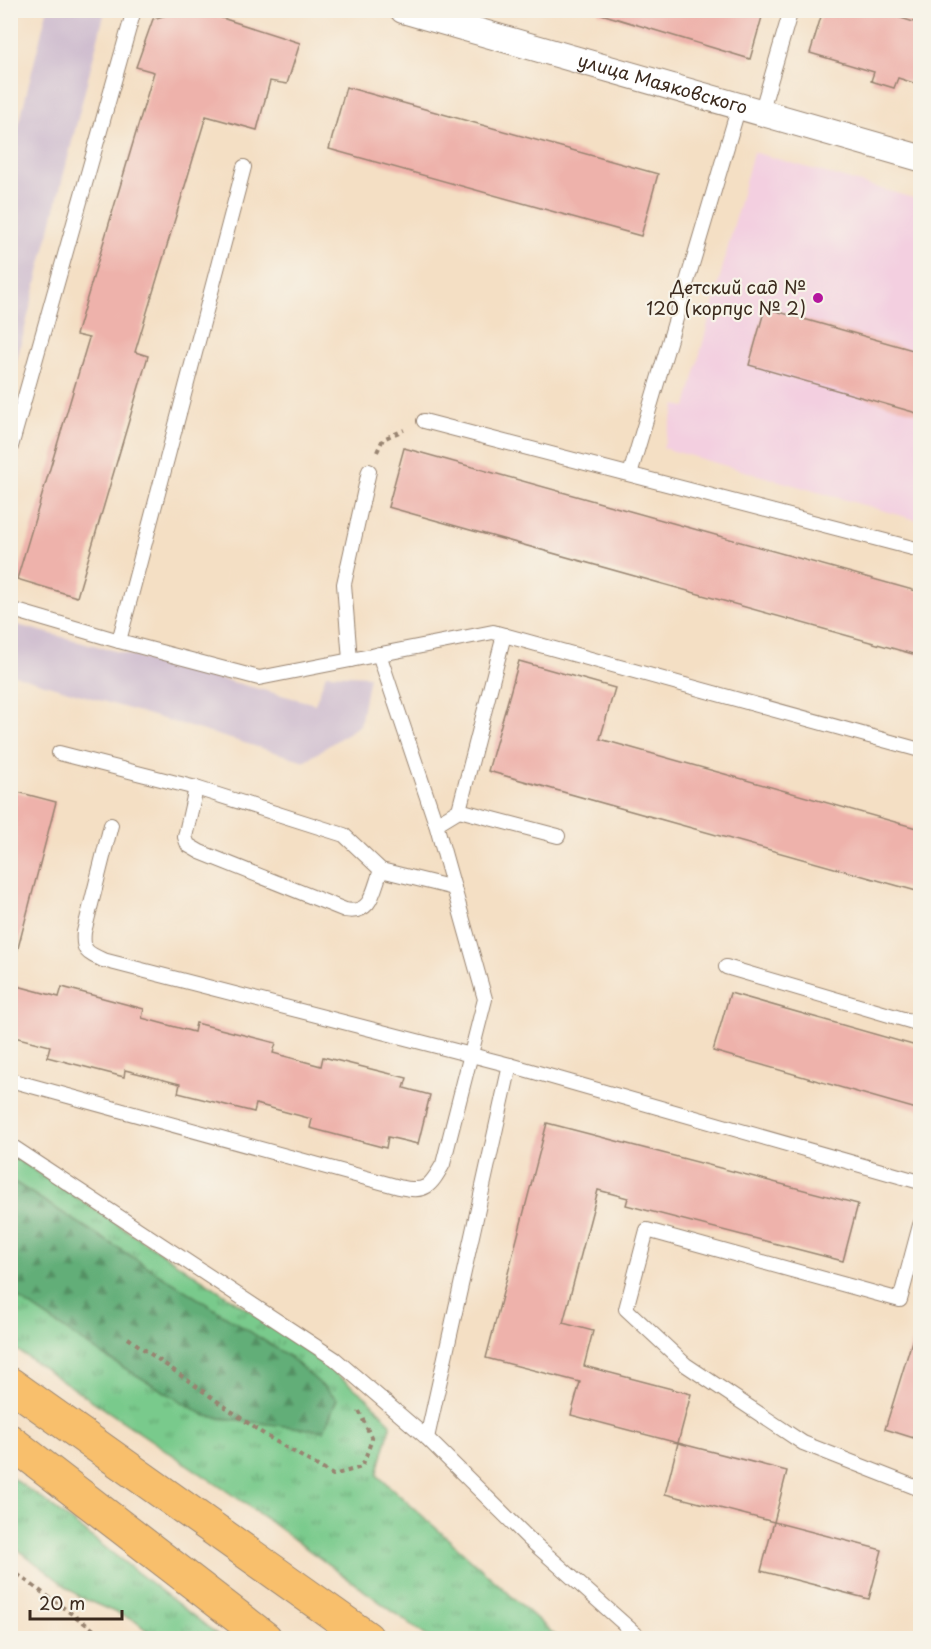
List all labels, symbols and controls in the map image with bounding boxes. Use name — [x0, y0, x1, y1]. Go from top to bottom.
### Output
street label: улица Маяковского — [575, 46, 751, 120]
place label: Детский сад № 120 (корпус № 2) — [646, 273, 806, 321]
marker: Детский сад № 120 (корпус № 2) — [811, 291, 825, 305]
scale bar — [30, 1583, 122, 1621]
text: 20 m — [39, 1589, 85, 1616]

